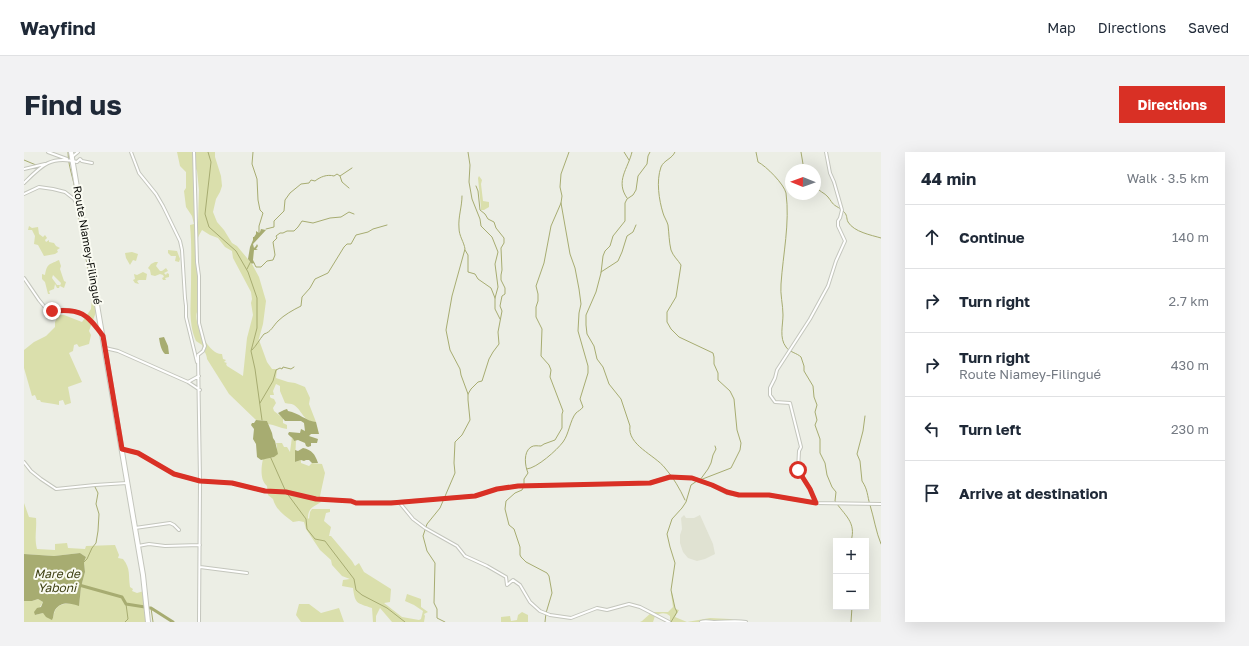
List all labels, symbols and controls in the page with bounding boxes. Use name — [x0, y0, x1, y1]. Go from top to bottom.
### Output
text: Wayfind — [20, 16, 96, 39]
text: Map — [1047, 19, 1076, 36]
text: Directions — [1098, 19, 1166, 36]
text: Saved — [1188, 19, 1229, 36]
button: Directions — [1119, 86, 1225, 123]
text: Find us — [24, 88, 122, 121]
north arrow — [785, 164, 821, 200]
text: 44 min — [921, 168, 976, 189]
text: Walk · 3.5 km — [1127, 170, 1209, 186]
street label: Route Niamey-Filingué — [71, 185, 105, 305]
icon: ahead — [921, 226, 943, 248]
text: Continue — [959, 228, 1025, 246]
text: 140 m — [1172, 229, 1209, 245]
icon: right — [921, 290, 943, 312]
text: Turn right — [959, 292, 1030, 310]
text: 2.7 km — [1169, 293, 1209, 309]
route end — [43, 302, 61, 320]
text: Turn right — [959, 348, 1030, 366]
icon: right — [921, 354, 943, 376]
text: 430 m — [1171, 357, 1209, 373]
text: Route Niamey-Filingué — [959, 366, 1101, 382]
icon: left — [921, 418, 943, 440]
text: Turn left — [959, 420, 1021, 438]
text: 230 m — [1171, 421, 1209, 437]
route start — [789, 461, 807, 479]
icon: arrive — [921, 482, 943, 504]
text: Arrive at destination — [959, 484, 1108, 502]
map controls — [833, 538, 869, 610]
button: + — [833, 538, 869, 574]
water label: Mare de Yaboni — [34, 566, 81, 595]
button: − — [833, 574, 869, 610]

